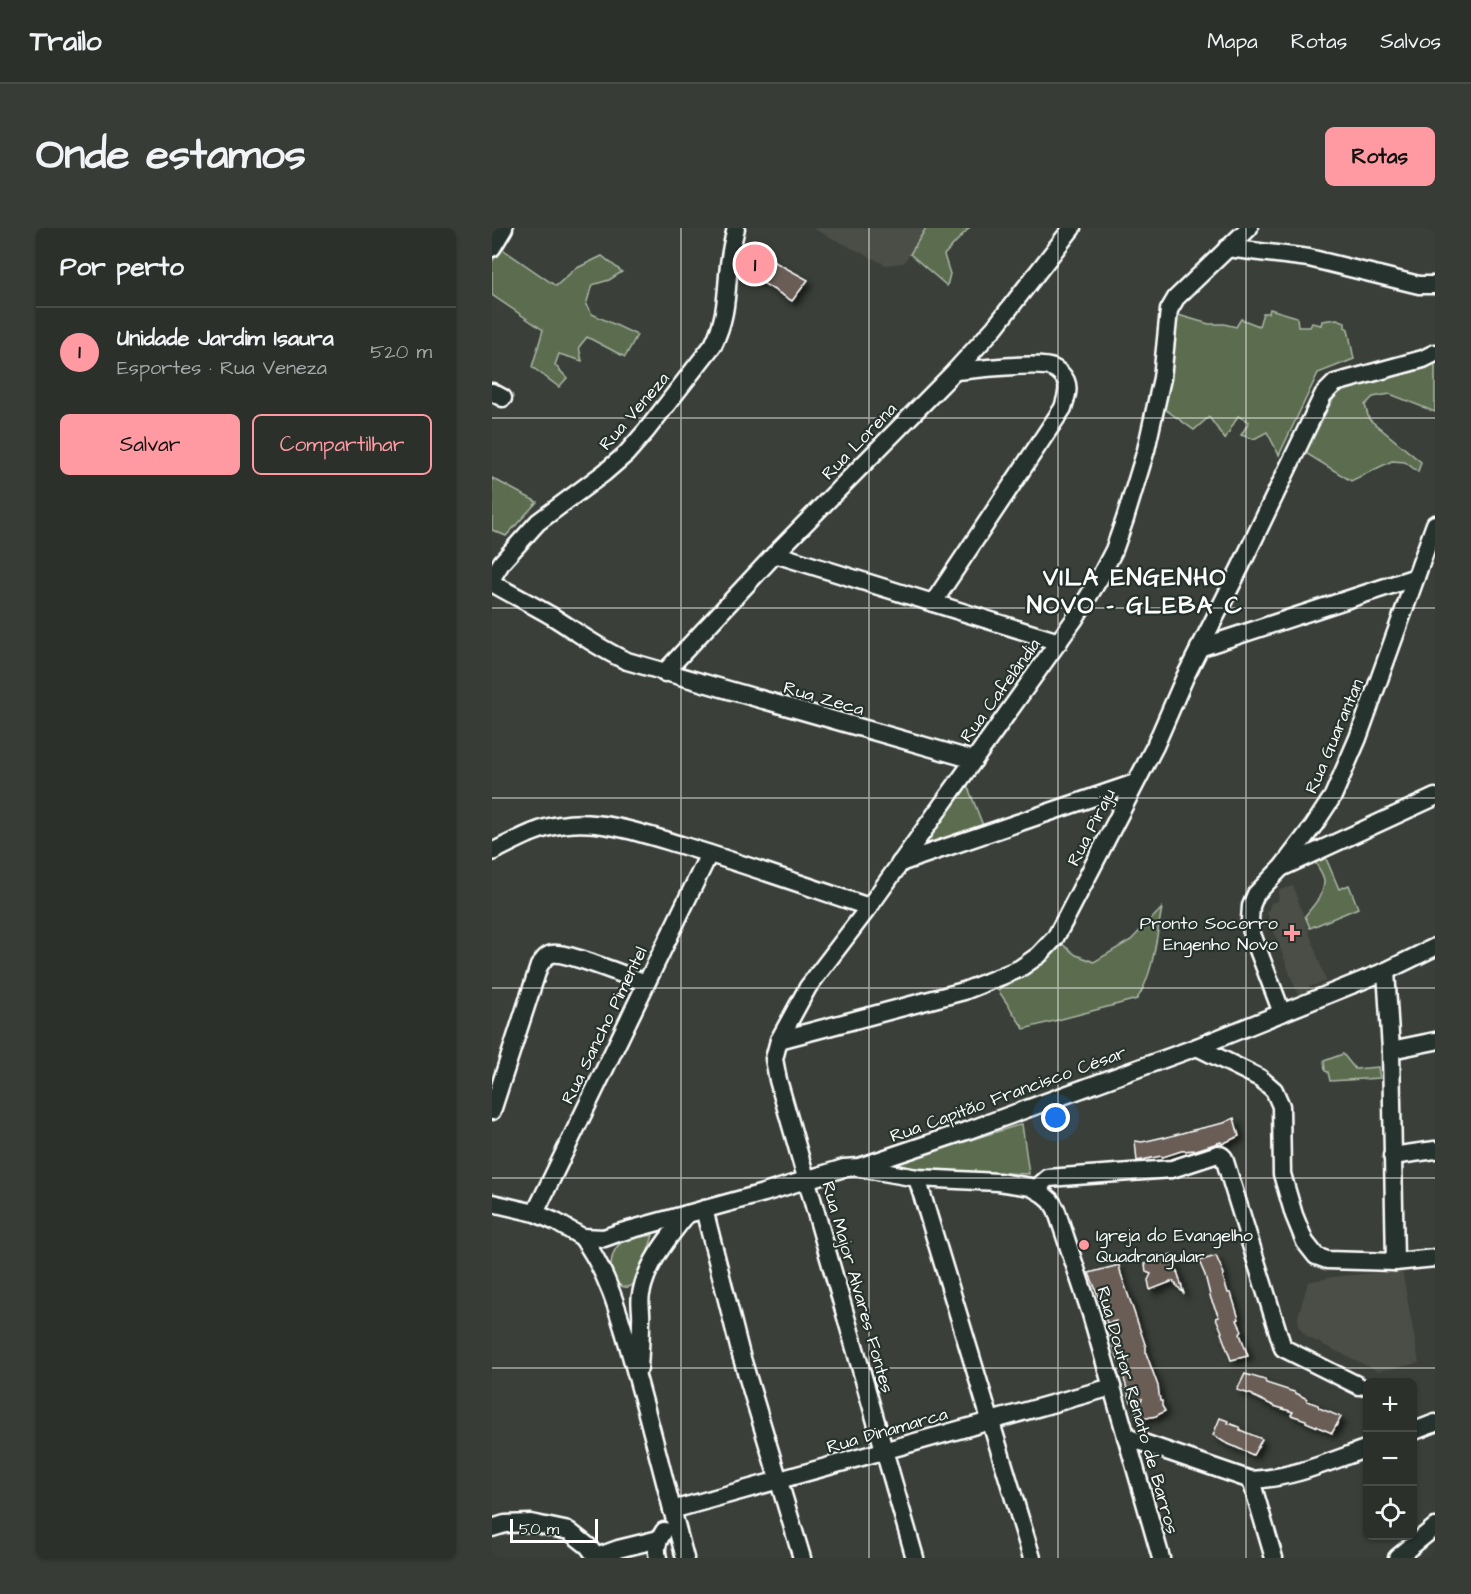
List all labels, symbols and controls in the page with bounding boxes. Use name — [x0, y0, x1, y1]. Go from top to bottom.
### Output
text: Trailo — [30, 22, 102, 61]
text: Mapa — [1207, 27, 1258, 56]
text: Rotas — [1291, 27, 1347, 56]
text: Salvos — [1380, 27, 1441, 56]
text: Onde estamos — [36, 127, 306, 185]
button: Rotas — [1325, 127, 1435, 186]
pin: 1 — [736, 242, 774, 286]
text: Por perto — [60, 249, 184, 285]
text: Unidade Jardim Isaura — [117, 323, 334, 354]
text: 1 — [78, 338, 81, 366]
text: 520 m — [370, 338, 432, 366]
text: Esportes · Rua Veneza — [117, 354, 327, 382]
street label: Rua Veneza — [593, 367, 675, 456]
street label: Rua Lorena — [816, 397, 903, 486]
button: Salvar — [60, 414, 240, 475]
button: Compartilhar — [252, 414, 432, 475]
district label: VILA ENGENHO NOVO - GLEBA C — [1027, 561, 1243, 623]
street label: Rua Cafelândia — [954, 633, 1047, 747]
street label: Rua Zeca — [781, 675, 867, 722]
street label: Rua Guarantan — [1299, 675, 1370, 798]
street label: Rua Piraju — [1061, 784, 1122, 870]
place label: Pronto Socorro Engenho Novo — [1140, 911, 1278, 958]
marker: Pronto Socorro Engenho Novo — [1283, 924, 1301, 942]
street label: Rua Sancho Pimentel — [555, 942, 654, 1108]
street label: Rua Capitão Francisco César — [887, 1040, 1130, 1149]
your location — [1041, 1103, 1070, 1132]
street label: Rua Major Alvares Fontes — [815, 1178, 900, 1396]
place label: Igreja do Evangelho Quadrangular — [1096, 1223, 1253, 1270]
marker: Igreja do Evangelho Quadrangular — [1077, 1238, 1091, 1252]
street label: Rua Doutor Renato de Barros — [1090, 1284, 1185, 1537]
map controls — [1363, 1378, 1417, 1540]
button: + — [1363, 1378, 1417, 1432]
street label: Rua Dinamarca — [824, 1401, 950, 1460]
button: − — [1363, 1432, 1417, 1486]
button: locate — [1363, 1486, 1417, 1540]
scale bar — [510, 1516, 598, 1544]
text: 50 m — [519, 1518, 559, 1540]

